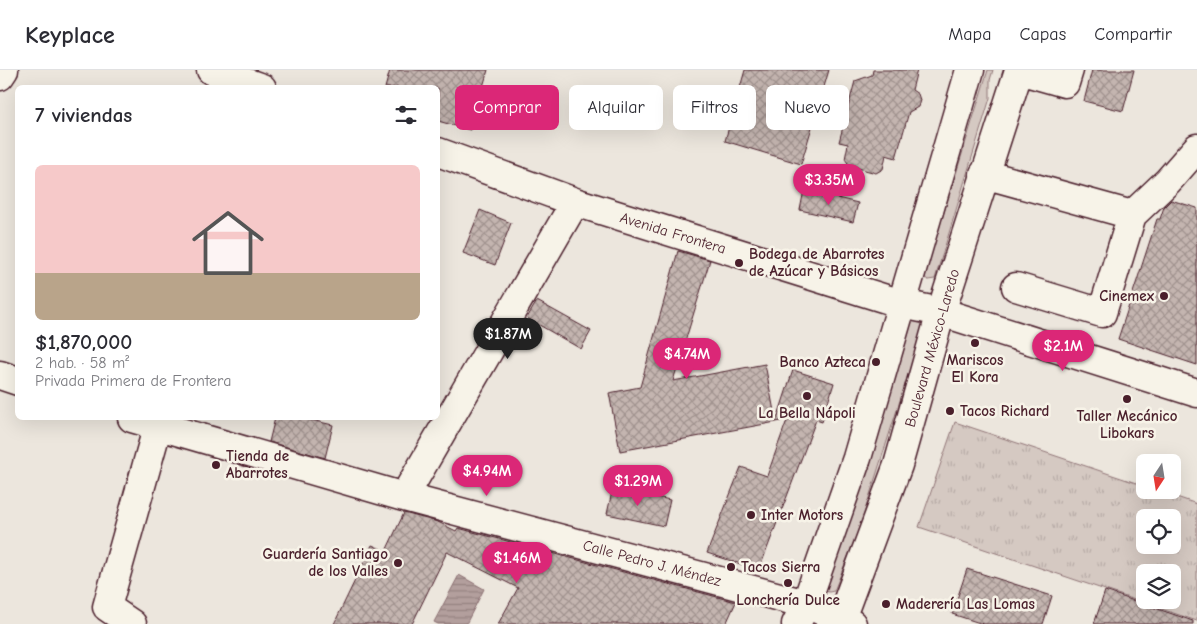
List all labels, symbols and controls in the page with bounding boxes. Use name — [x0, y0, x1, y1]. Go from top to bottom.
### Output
text: Keyplace — [25, 21, 115, 49]
text: Mapa — [948, 24, 991, 45]
text: Capas — [1019, 24, 1066, 45]
text: Compartir — [1094, 24, 1172, 45]
chip: Comprar — [455, 85, 559, 130]
chip: Alquilar — [569, 85, 663, 130]
chip: Filtros — [673, 85, 756, 130]
chip: Nuevo — [766, 85, 849, 130]
icon: filters — [392, 101, 420, 129]
text: 7 viviendas — [35, 103, 132, 127]
pin: $3.35M — [788, 164, 870, 206]
text: $3.35M — [804, 171, 854, 189]
icon: home — [183, 198, 273, 288]
street label: Avenida Frontera — [618, 208, 728, 258]
place label: Bodega de Abarrotes de Azúcar y Básicos — [749, 245, 884, 280]
marker: Bodega de Abarrotes de Azúcar y Básicos — [733, 257, 745, 269]
street label: Boulevard México-Laredo — [901, 267, 963, 429]
place label: Cinemex — [1099, 287, 1155, 305]
marker: Cinemex — [1158, 290, 1170, 302]
pin: $1.87M — [467, 318, 549, 360]
text: $1.87M — [484, 325, 532, 343]
text: $1,870,000 — [35, 330, 132, 354]
pin: $2.1M — [1028, 330, 1098, 372]
marker: Mariscos El Kora — [969, 337, 981, 349]
text: $2.1M — [1043, 337, 1083, 355]
pin: $4.74M — [646, 338, 728, 380]
text: $4.74M — [664, 345, 710, 363]
place label: Mariscos El Kora — [947, 351, 1003, 386]
place label: Banco Azteca — [780, 353, 866, 371]
text: 2 hab. · 58 m² — [35, 354, 129, 372]
marker: Banco Azteca — [870, 356, 882, 368]
text: Privada Primera de Frontera — [35, 372, 231, 390]
marker: La Bella Nápoli — [801, 390, 813, 402]
marker: Taller Mecánico Libokars — [1121, 393, 1133, 405]
place label: Tacos Richard — [960, 402, 1049, 420]
place label: La Bella Nápoli — [758, 404, 856, 422]
marker: Tacos Richard — [944, 405, 956, 417]
place label: Taller Mecánico Libokars — [1077, 407, 1178, 442]
place label: Tienda de Abarrotes — [226, 447, 289, 482]
pin: $4.94M — [446, 454, 528, 497]
north arrow — [1136, 454, 1181, 499]
map controls — [1136, 454, 1181, 609]
marker: Tienda de Abarrotes — [210, 459, 222, 471]
text: $4.94M — [463, 462, 511, 480]
pin: $1.29M — [597, 464, 679, 507]
text: $1.29M — [614, 472, 662, 490]
place label: Inter Motors — [761, 506, 843, 524]
marker: Inter Motors — [745, 509, 757, 521]
button: locate — [1136, 509, 1181, 554]
street label: Calle Pedro J. Méndez — [581, 536, 724, 590]
pin: $1.46M — [476, 542, 558, 584]
place label: Guardería Santiago de los Valles — [262, 545, 388, 580]
text: $1.46M — [493, 549, 541, 567]
marker: Guardería Santiago de los Valles — [392, 557, 404, 569]
place label: Tacos Sierra — [741, 558, 820, 576]
marker: Tacos Sierra — [725, 561, 737, 573]
button: layers — [1136, 564, 1181, 609]
marker: Lonchería Dulce — [782, 577, 794, 589]
place label: Lonchería Dulce — [736, 591, 840, 609]
place label: Maderería Las Lomas — [896, 595, 1035, 613]
marker: Maderería Las Lomas — [880, 598, 892, 610]

